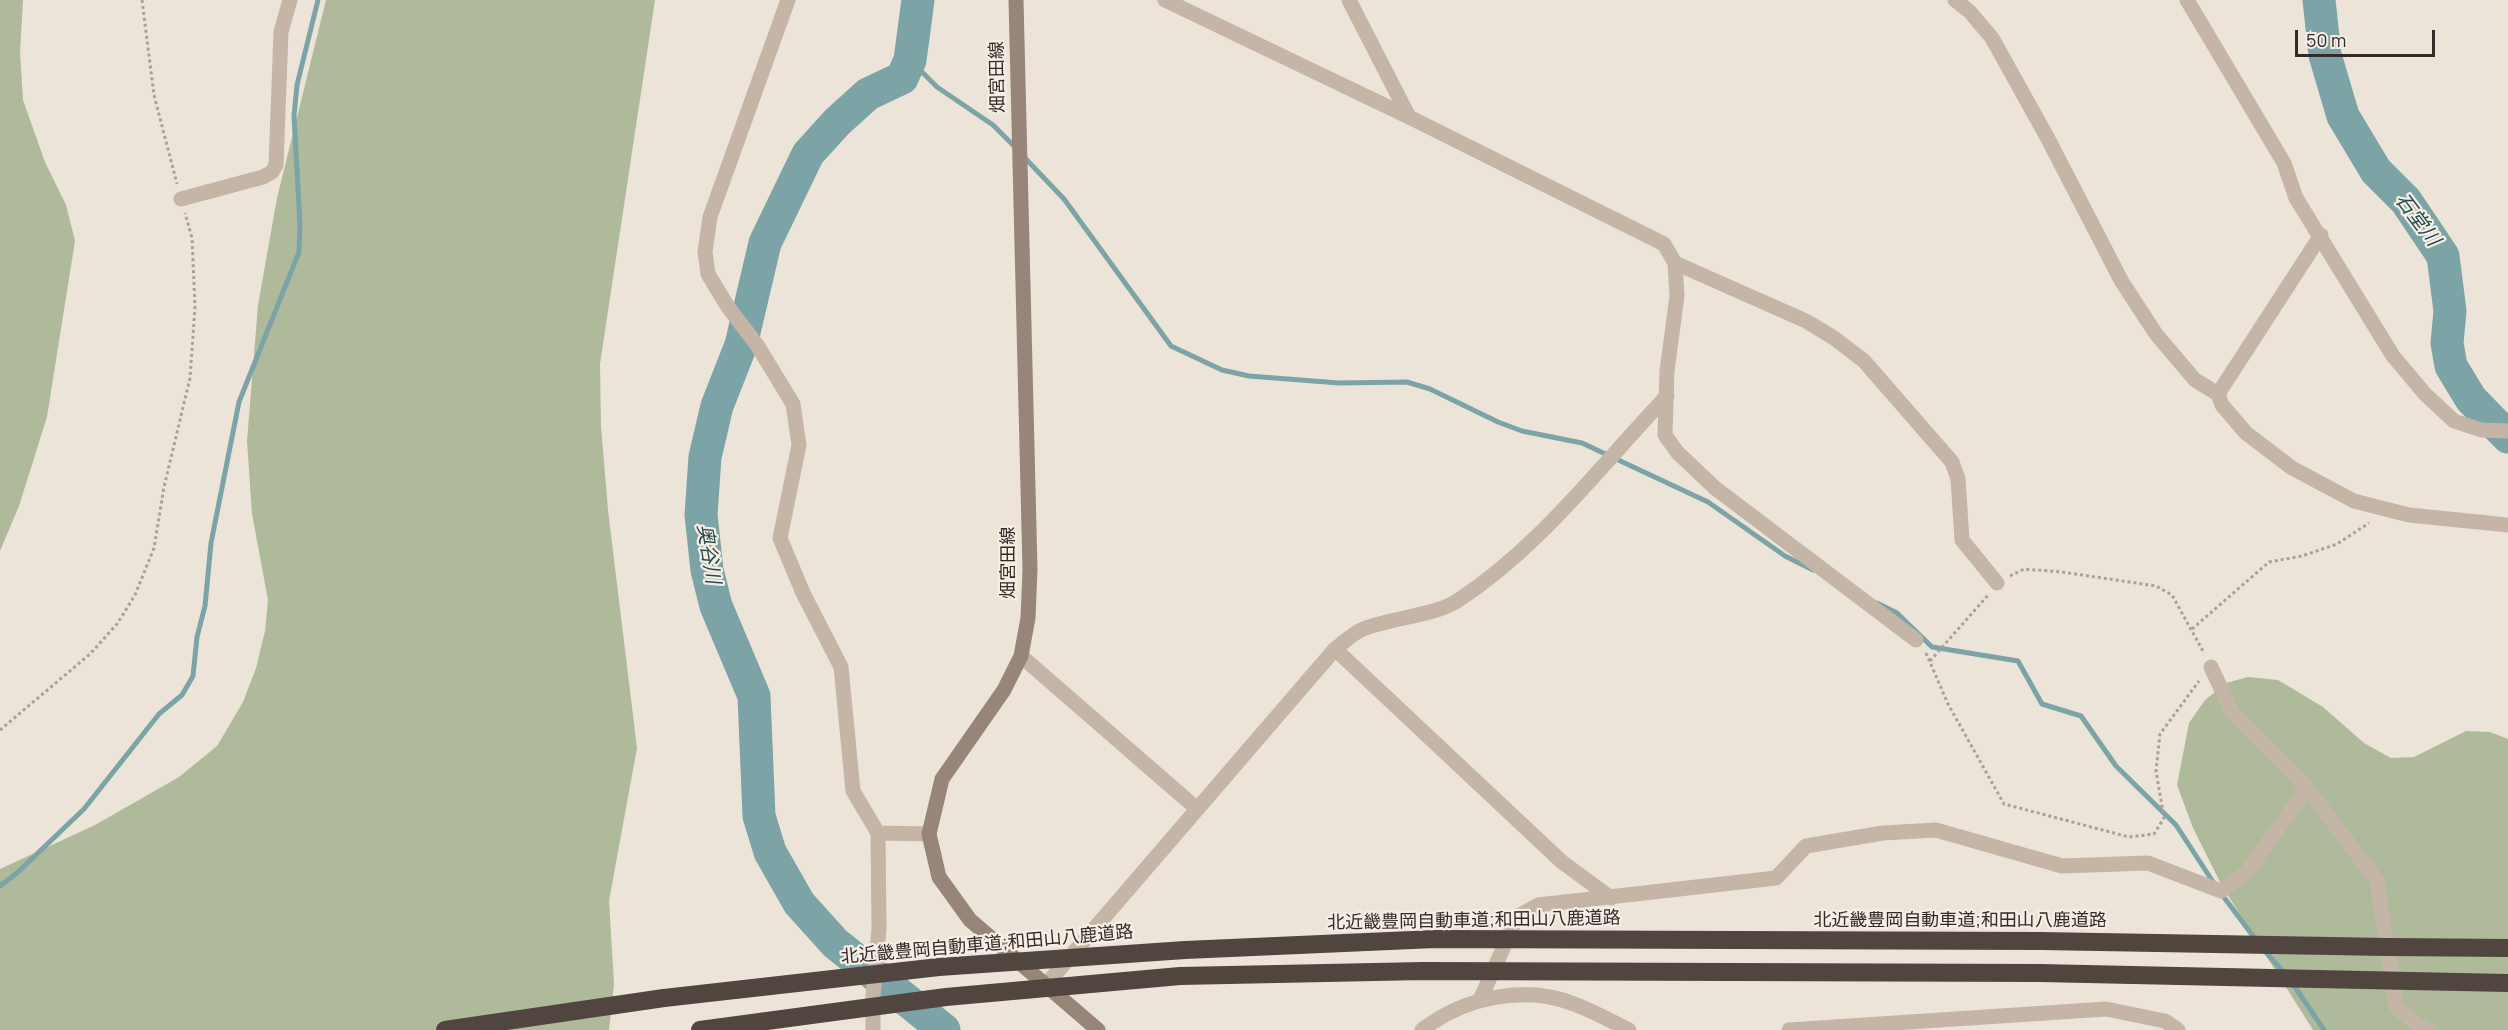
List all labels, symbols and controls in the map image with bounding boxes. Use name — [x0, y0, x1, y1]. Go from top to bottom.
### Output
scale bar — [2298, 18, 2438, 56]
text: 50 m — [2306, 28, 2346, 52]
street label: 畑宮田線 — [987, 41, 1009, 113]
water label: 石堂川 — [2389, 189, 2445, 251]
water label: 奥谷川 — [691, 522, 725, 586]
street label: 畑宮田線 — [998, 527, 1020, 599]
street label: 北近畿豊岡自動車道;和田山八鹿道路 — [1327, 908, 1621, 934]
street label: 北近畿豊岡自動車道;和田山八鹿道路 — [1813, 910, 2107, 932]
street label: 北近畿豊岡自動車道;和田山八鹿道路 — [840, 921, 1134, 969]

